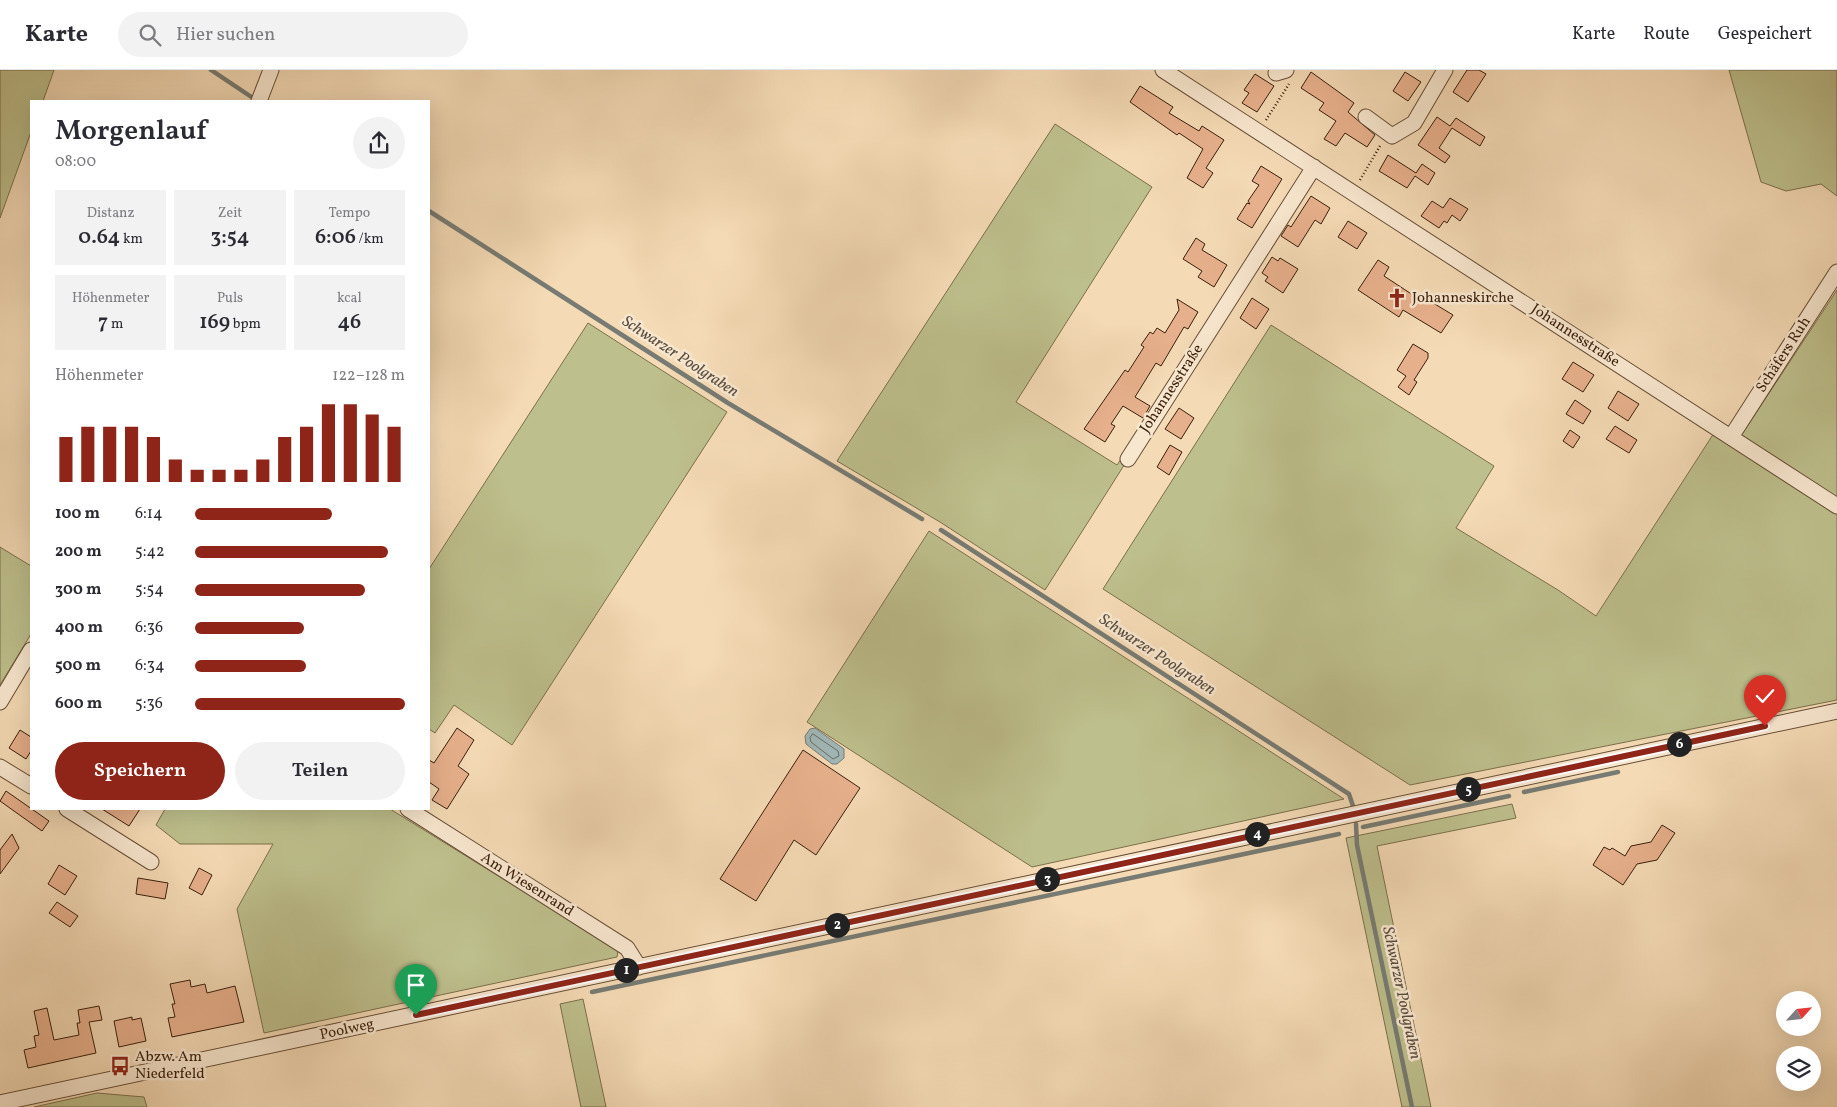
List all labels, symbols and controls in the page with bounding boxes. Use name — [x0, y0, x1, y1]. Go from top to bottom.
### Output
search box — [118, 12, 468, 57]
text: Karte — [25, 18, 88, 52]
icon: search — [136, 21, 164, 49]
text: Hier suchen — [176, 22, 275, 48]
text: Karte — [1572, 22, 1615, 47]
text: Route — [1643, 22, 1690, 47]
text: Gespeichert — [1718, 22, 1812, 47]
text: Morgenlauf — [55, 112, 207, 151]
button: share — [353, 117, 405, 169]
text: 08:00 — [55, 151, 96, 173]
text: Distanz — [87, 204, 135, 223]
text: Zeit — [218, 204, 242, 223]
text: Tempo — [328, 204, 370, 223]
text: 0.64 — [78, 223, 120, 252]
text: 3:54 — [210, 223, 250, 252]
text: 6:06 — [315, 223, 356, 252]
text: km — [120, 230, 143, 249]
text: /km — [356, 230, 384, 249]
church icon: Johanneskirche — [1386, 287, 1408, 309]
place label: Johanneskirche — [1412, 288, 1514, 309]
text: Höhenmeter — [72, 289, 149, 308]
text: Puls — [217, 289, 243, 308]
text: kcal — [337, 289, 362, 308]
street label: Johannesstraße — [1526, 299, 1624, 373]
text: 7 — [98, 308, 108, 337]
text: 169 — [199, 308, 230, 337]
text: 46 — [337, 308, 361, 337]
water label: Schwarzer Poolgraben — [617, 311, 743, 403]
street label: Schäfers Ruh — [1752, 313, 1816, 397]
text: m — [108, 315, 123, 334]
text: bpm — [230, 315, 261, 334]
street label: Johannesstraße — [1135, 340, 1209, 438]
text: Höhenmeter — [55, 365, 144, 387]
text: 122–128 m — [332, 365, 405, 387]
text: 100 m — [55, 503, 100, 525]
text: 6:14 — [135, 503, 163, 525]
text: 200 m — [55, 541, 102, 563]
text: 5:42 — [135, 541, 165, 563]
text: 300 m — [55, 579, 101, 601]
text: 5:54 — [135, 579, 164, 601]
water label: Schwarzer Poolgraben — [1094, 609, 1220, 701]
text: 400 m — [55, 617, 103, 639]
text: 6:36 — [135, 617, 163, 639]
text: 500 m — [55, 655, 101, 677]
text: 6:34 — [135, 655, 165, 677]
pin — [1744, 675, 1786, 726]
icon: check — [1751, 682, 1779, 710]
text: 600 m — [55, 693, 102, 715]
text: 5:36 — [135, 693, 163, 715]
pin: 6 — [1666, 732, 1692, 756]
text: 6 — [1676, 735, 1683, 754]
button: Speichern — [55, 742, 225, 800]
button: Teilen — [235, 742, 405, 800]
pin: 5 — [1456, 776, 1480, 802]
text: 5 — [1465, 780, 1472, 799]
pin: 4 — [1244, 822, 1270, 846]
text: 4 — [1253, 825, 1262, 844]
street label: Am Wiesenrand — [476, 848, 578, 922]
pin: 3 — [1034, 866, 1060, 892]
text: 3 — [1044, 870, 1051, 889]
pin: 2 — [824, 912, 850, 938]
text: 2 — [834, 916, 841, 935]
water label: Schwarzer Poolgraben — [1376, 925, 1426, 1061]
pin: 1 — [614, 958, 638, 982]
text: 1 — [624, 961, 629, 980]
pin — [395, 964, 437, 1015]
icon: arrive — [402, 971, 430, 999]
north arrow — [1776, 991, 1821, 1036]
map controls — [1776, 991, 1821, 1091]
street label: Poolweg — [318, 1014, 376, 1046]
button: layers — [1776, 1046, 1821, 1091]
place label: Abzw. Am Niederfeld — [135, 1047, 205, 1085]
bus stop icon: Abzw. Am Niederfeld — [109, 1055, 131, 1077]

